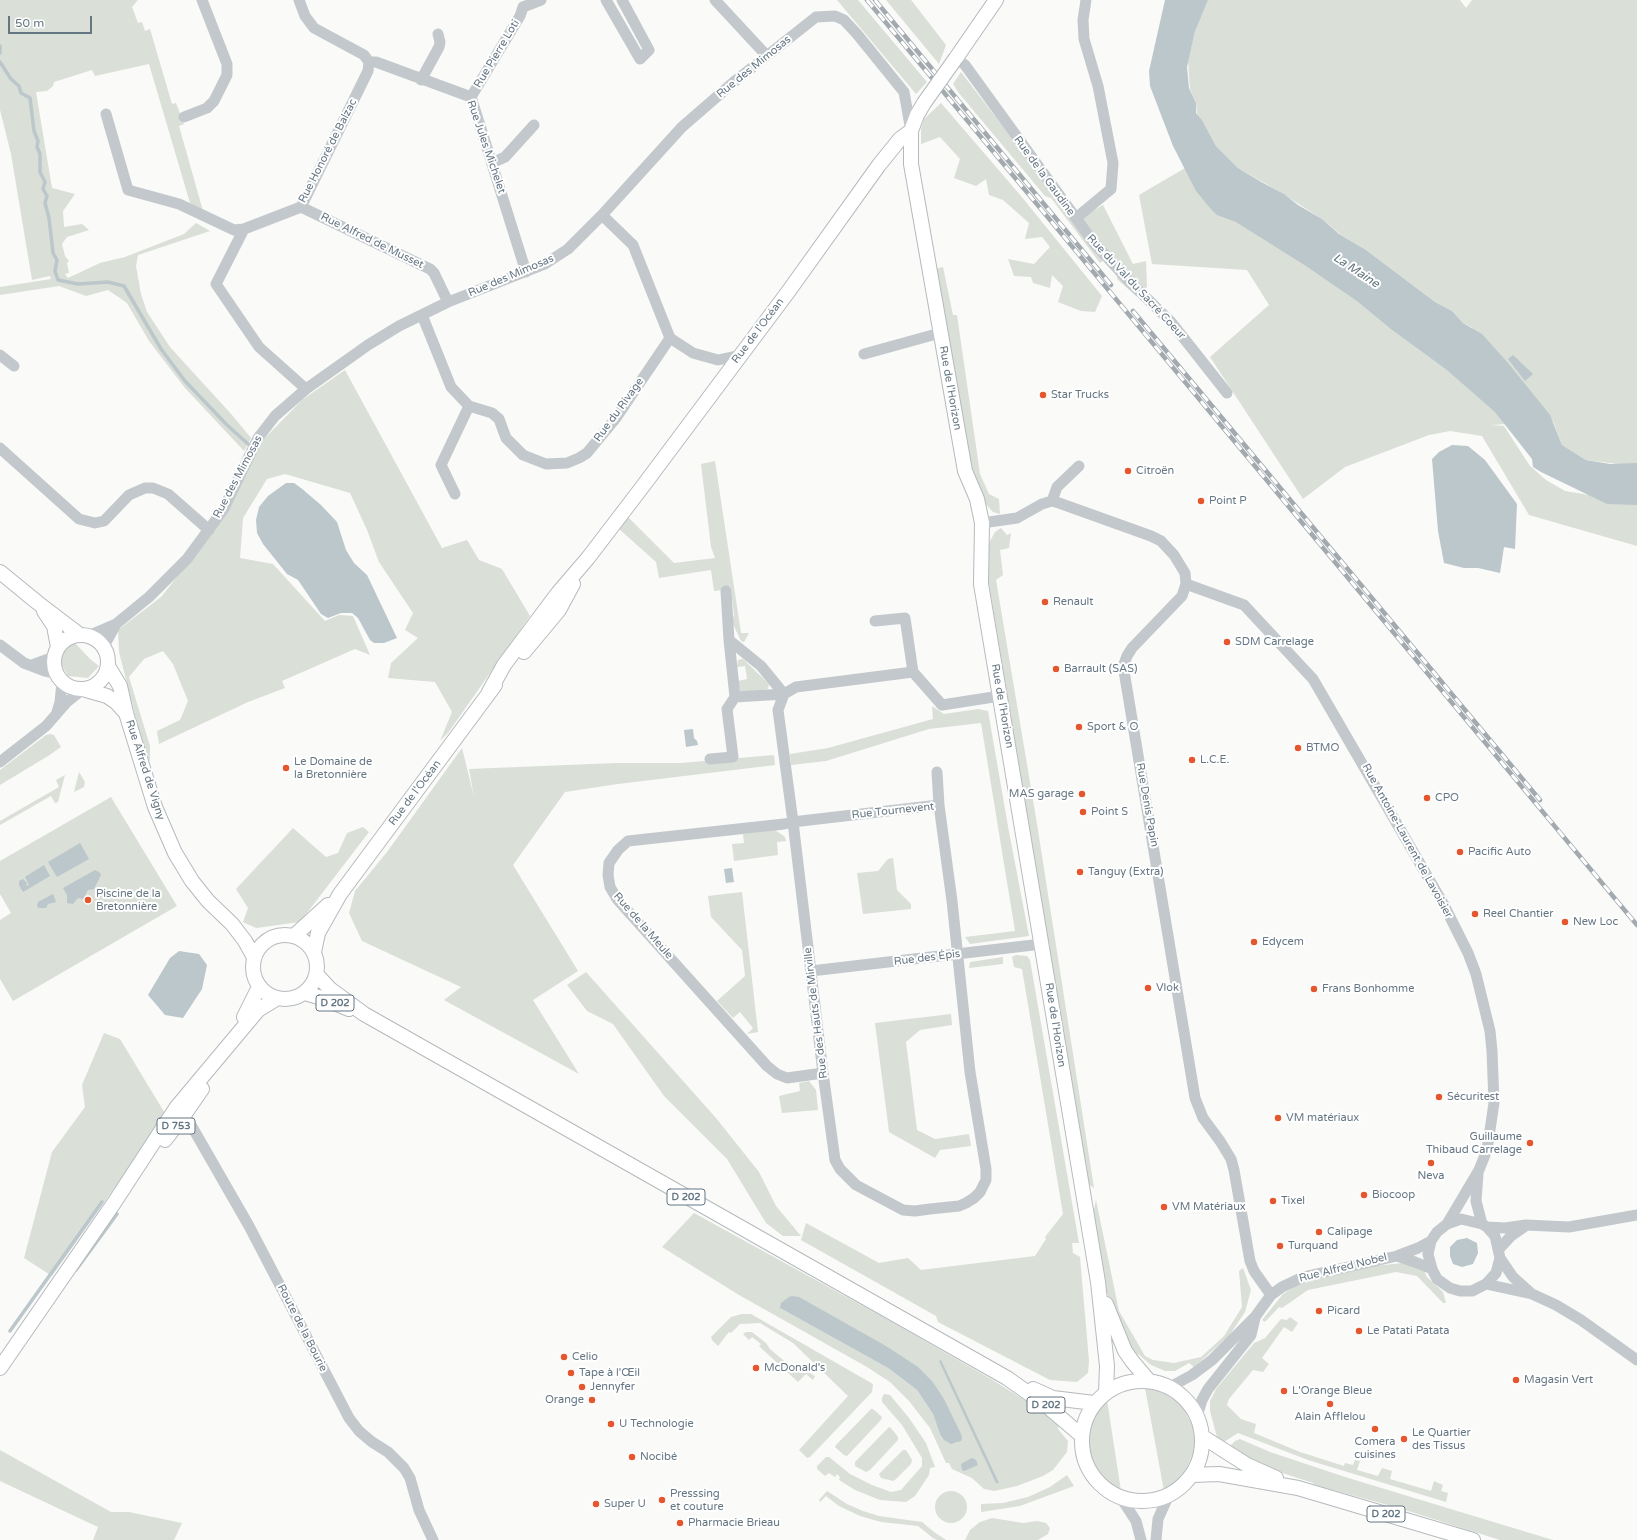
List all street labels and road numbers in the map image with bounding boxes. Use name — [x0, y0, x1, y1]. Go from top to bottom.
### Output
street label: Rue Pierre Loti — [471, 18, 523, 90]
street label: Rue des Mimosas — [714, 33, 794, 101]
street label: Rue Honoré de Balzac — [296, 97, 360, 205]
street label: Rue Jules Michelet — [464, 99, 508, 195]
street label: Rue de la Gaudine — [1011, 134, 1077, 218]
street label: Rue Alfred de Musset — [318, 210, 426, 272]
street label: Rue du Val du Sacré Coeur — [1084, 232, 1188, 342]
street label: Rue des Mimosas — [466, 252, 556, 300]
street label: Rue de l'Océan — [729, 296, 787, 366]
street label: Rue de l'Horizon — [936, 345, 964, 431]
street label: Rue du Rivage — [591, 375, 647, 445]
street label: Rue des Mimosas — [211, 433, 265, 521]
street label: Rue de l'Horizon — [988, 663, 1016, 749]
street label: Rue Alfred de Vigny — [123, 718, 167, 822]
street label: Rue de l'Océan — [386, 758, 444, 828]
street label: Rue Denis Papin — [1133, 762, 1161, 848]
street label: Rue Antoine-Laurent de Lavoisier — [1359, 762, 1455, 920]
street label: Rue Tournevent — [851, 800, 935, 822]
street label: Rue de la Meule — [611, 890, 675, 962]
street label: Rue des Hauts de Mirville — [801, 947, 831, 1079]
street label: Rue des Épis — [893, 947, 961, 969]
street label: Rue de l'Horizon — [1042, 982, 1068, 1068]
road number: D 202 — [316, 995, 354, 1011]
road number: D 753 — [157, 1118, 195, 1134]
road number: D 202 — [667, 1189, 705, 1205]
street label: Rue Alfred Nobel — [1298, 1251, 1388, 1285]
street label: Route de la Bourie — [274, 1282, 330, 1374]
road number: D 202 — [1027, 1397, 1065, 1413]
road number: D 202 — [1367, 1506, 1405, 1522]

